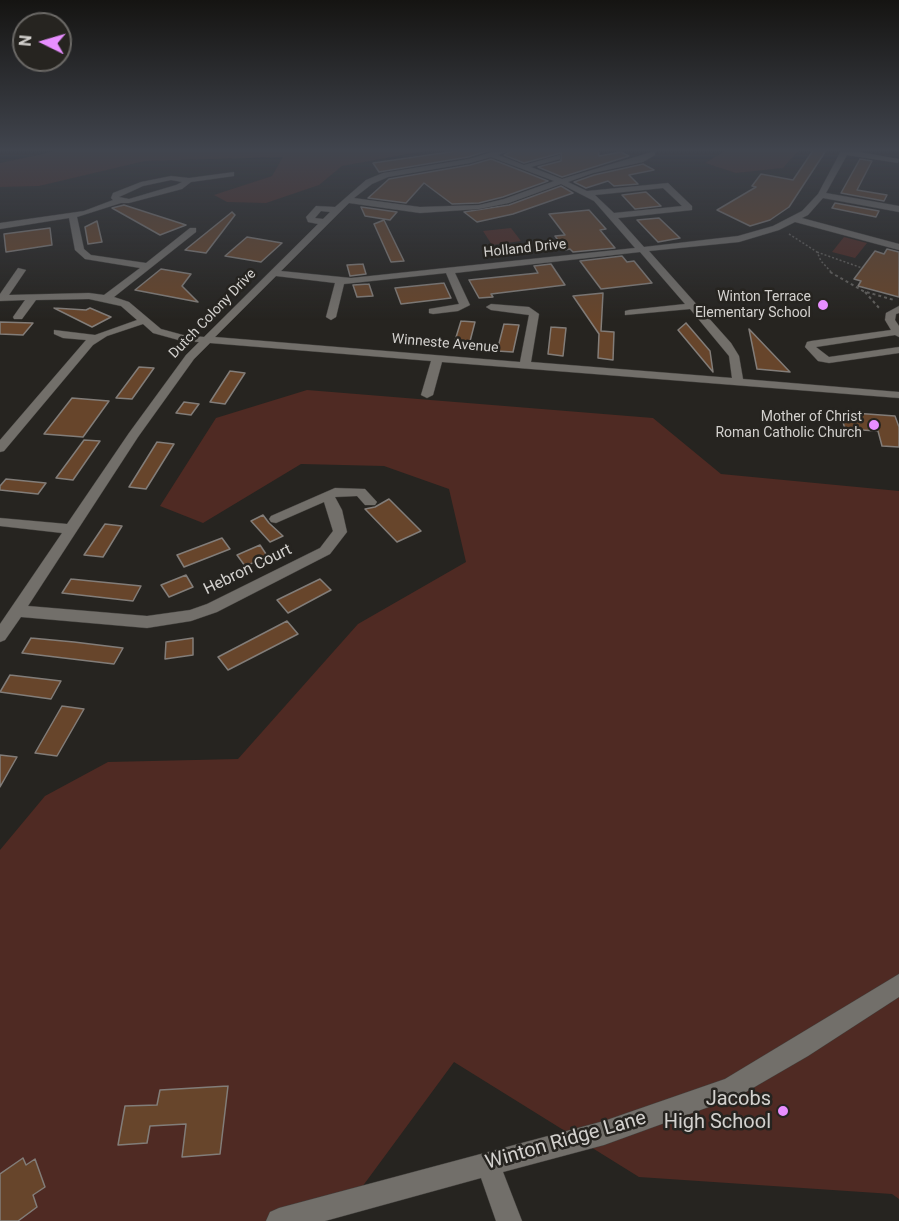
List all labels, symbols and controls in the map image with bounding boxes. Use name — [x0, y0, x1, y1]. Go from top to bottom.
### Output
north arrow — [12, 12, 72, 72]
text: N — [16, 34, 36, 47]
street label: Holland Drive — [483, 236, 567, 262]
street label: Dutch Colony Drive — [166, 266, 260, 362]
place label: Winton Terrace Elementary School — [695, 289, 811, 322]
marker: Winton Terrace Elementary School — [816, 298, 830, 312]
street label: Winneste Avenue — [391, 331, 499, 357]
place label: Mother of Christ Roman Catholic Church — [715, 409, 862, 442]
marker: Mother of Christ Roman Catholic Church — [867, 418, 881, 432]
street label: Hebron Court — [201, 540, 295, 600]
place label: Jacobs High School — [664, 1088, 771, 1135]
marker: Jacobs High School — [776, 1104, 790, 1118]
street label: Winton Ridge Lane — [483, 1107, 649, 1175]

